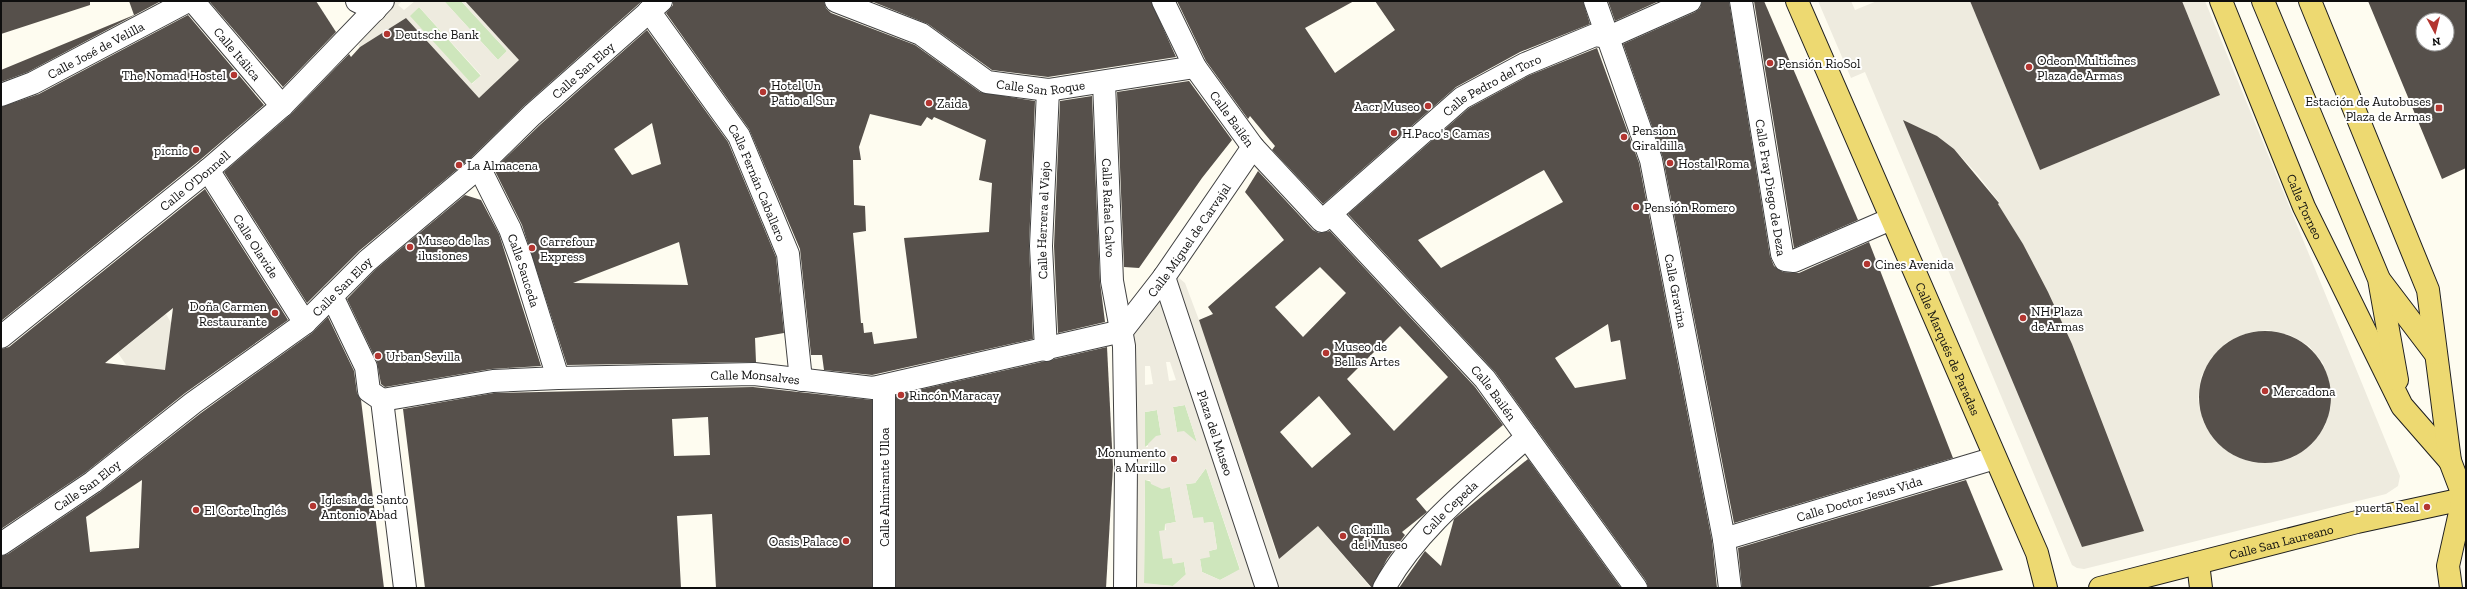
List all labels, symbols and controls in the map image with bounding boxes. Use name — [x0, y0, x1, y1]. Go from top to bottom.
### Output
north arrow — [2415, 12, 2455, 52]
street label: Calle José de Velilla — [45, 18, 147, 82]
street label: Calle Itálica — [210, 24, 264, 84]
place label: Deutsche Bank — [395, 27, 479, 42]
marker: Deutsche Bank — [382, 29, 392, 39]
text: N — [2431, 34, 2441, 48]
street label: Calle San Eloy — [549, 39, 618, 102]
street label: Calle Pedro del Toro — [1440, 51, 1544, 120]
place label: Odeon Multicines Plaza de Armas — [2037, 53, 2136, 83]
place label: Pensión RioSol — [1778, 56, 1861, 71]
marker: Pensión RioSol — [1765, 58, 1775, 68]
marker: Odeon Multicines Plaza de Armas — [2024, 62, 2034, 72]
place label: The Nomad Hostel — [122, 68, 227, 83]
marker: The Nomad Hostel — [229, 70, 239, 80]
street label: Calle San Roque — [995, 76, 1086, 98]
place label: Hotel Un Patio al Sur — [771, 78, 835, 108]
marker: Hotel Un Patio al Sur — [758, 87, 768, 97]
street label: Calle Bailén — [1207, 88, 1258, 150]
place label: Estación de Autobuses Plaza de Armas — [2305, 94, 2431, 124]
place label: Zaida — [937, 96, 969, 111]
marker: Zaida — [924, 98, 934, 108]
place label: Aacr Museo — [1354, 99, 1420, 114]
marker: Aacr Museo — [1423, 101, 1433, 111]
marker: Estación de Autobuses Plaza de Armas — [2434, 103, 2444, 113]
street label: Calle Fray Diego de Deza — [1752, 118, 1789, 258]
street label: Calle Fernán Caballero — [725, 121, 789, 244]
place label: Pension Giraldilla — [1632, 123, 1685, 153]
place label: H.Paco's Camas — [1402, 126, 1490, 141]
marker: H.Paco's Camas — [1389, 128, 1399, 138]
marker: Pension Giraldilla — [1619, 132, 1629, 142]
place label: picnic — [154, 143, 188, 158]
marker: picnic — [191, 145, 201, 155]
street label: Calle O'Donnell — [157, 147, 234, 214]
place label: Hostal Roma — [1678, 156, 1750, 171]
place label: La Almacena — [467, 158, 539, 173]
street label: Calle Rafael Calvo — [1099, 158, 1118, 258]
marker: Hostal Roma — [1665, 158, 1675, 168]
marker: La Almacena — [454, 160, 464, 170]
street label: Calle Herrera el Viejo — [1034, 161, 1053, 279]
street label: Calle Torneo — [2283, 172, 2326, 242]
street label: Calle Miguel de Carvajal — [1144, 180, 1234, 300]
place label: Pensión Romero — [1644, 200, 1735, 215]
marker: Pensión Romero — [1631, 202, 1641, 212]
street label: Calle Olavide — [230, 211, 282, 281]
street label: Calle Sauceda — [504, 232, 543, 310]
place label: Museo de las ilusiones — [418, 233, 490, 263]
place label: Carrefour Express — [540, 234, 595, 264]
marker: Museo de las ilusiones — [405, 242, 415, 252]
marker: Carrefour Express — [527, 243, 537, 253]
street label: Calle San Eloy — [309, 253, 375, 320]
street label: Calle Gravina — [1661, 253, 1690, 330]
place label: Cines Avenida — [1875, 257, 1954, 272]
marker: Cines Avenida — [1862, 259, 1872, 269]
street label: Calle Marqués de Paradas — [1912, 280, 1983, 418]
place label: Doña Carmen Restaurante — [190, 299, 268, 329]
place label: NH Plaza de Armas — [2031, 304, 2084, 334]
marker: Doña Carmen Restaurante — [270, 308, 280, 318]
marker: NH Plaza de Armas — [2018, 313, 2028, 323]
place label: Museo de Bellas Artes — [1334, 339, 1400, 369]
marker: Museo de Bellas Artes — [1321, 348, 1331, 358]
place label: Urban Sevilla — [386, 349, 461, 364]
marker: Urban Sevilla — [373, 351, 383, 361]
street label: Calle Bailén — [1468, 362, 1520, 424]
street label: Calle Monsalves — [710, 367, 801, 387]
place label: Mercadona — [2273, 384, 2336, 399]
marker: Mercadona — [2260, 386, 2270, 396]
place label: Rincón Maracay — [909, 388, 1000, 403]
street label: Plaza del Museo — [1194, 388, 1236, 478]
marker: Rincón Maracay — [896, 390, 906, 400]
street label: Calle Almirante Ulloa — [877, 427, 892, 547]
place label: Monumento a Murillo — [1097, 445, 1166, 475]
marker: Monumento a Murillo — [1169, 454, 1179, 464]
street label: Calle San Eloy — [51, 456, 124, 514]
street label: Calle Doctor Jesus Vida — [1795, 473, 1924, 525]
street label: Calle Cepeda — [1419, 477, 1481, 538]
place label: Iglesia de Santo Antonio Abad — [321, 492, 409, 522]
place label: puerta Real — [2355, 500, 2420, 515]
marker: Iglesia de Santo Antonio Abad — [308, 501, 318, 511]
marker: puerta Real — [2422, 502, 2432, 512]
place label: El Corte Inglés — [204, 503, 287, 518]
marker: El Corte Inglés — [191, 505, 201, 515]
street label: Calle San Laureano — [2228, 521, 2335, 563]
place label: Capilla del Museo — [1351, 522, 1408, 552]
marker: Capilla del Museo — [1338, 531, 1348, 541]
place label: Oasis Palace — [769, 534, 838, 549]
marker: Oasis Palace — [841, 536, 851, 546]

